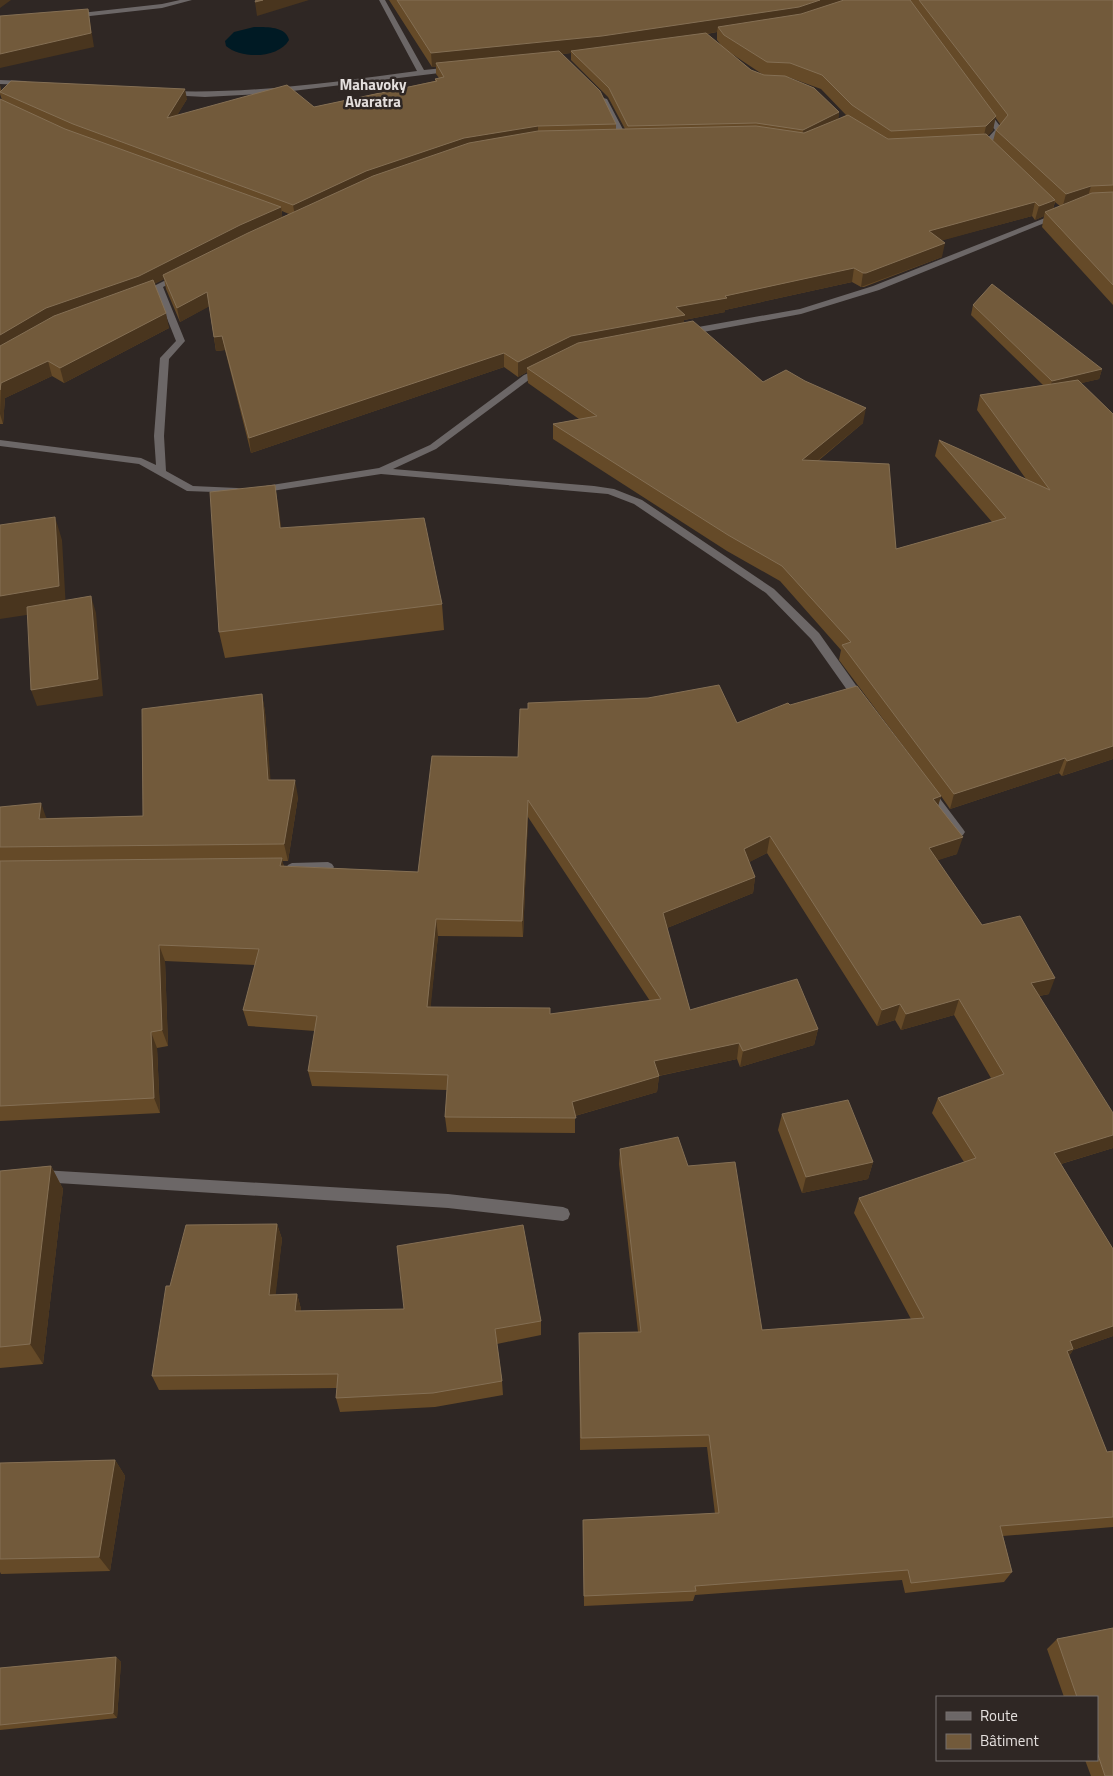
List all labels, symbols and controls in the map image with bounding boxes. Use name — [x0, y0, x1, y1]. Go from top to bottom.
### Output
district label: Mahavoky Avaratra — [340, 73, 407, 113]
legend — [936, 1696, 1098, 1761]
text: Route — [980, 1704, 1018, 1727]
text: Bâtiment — [980, 1729, 1039, 1752]

